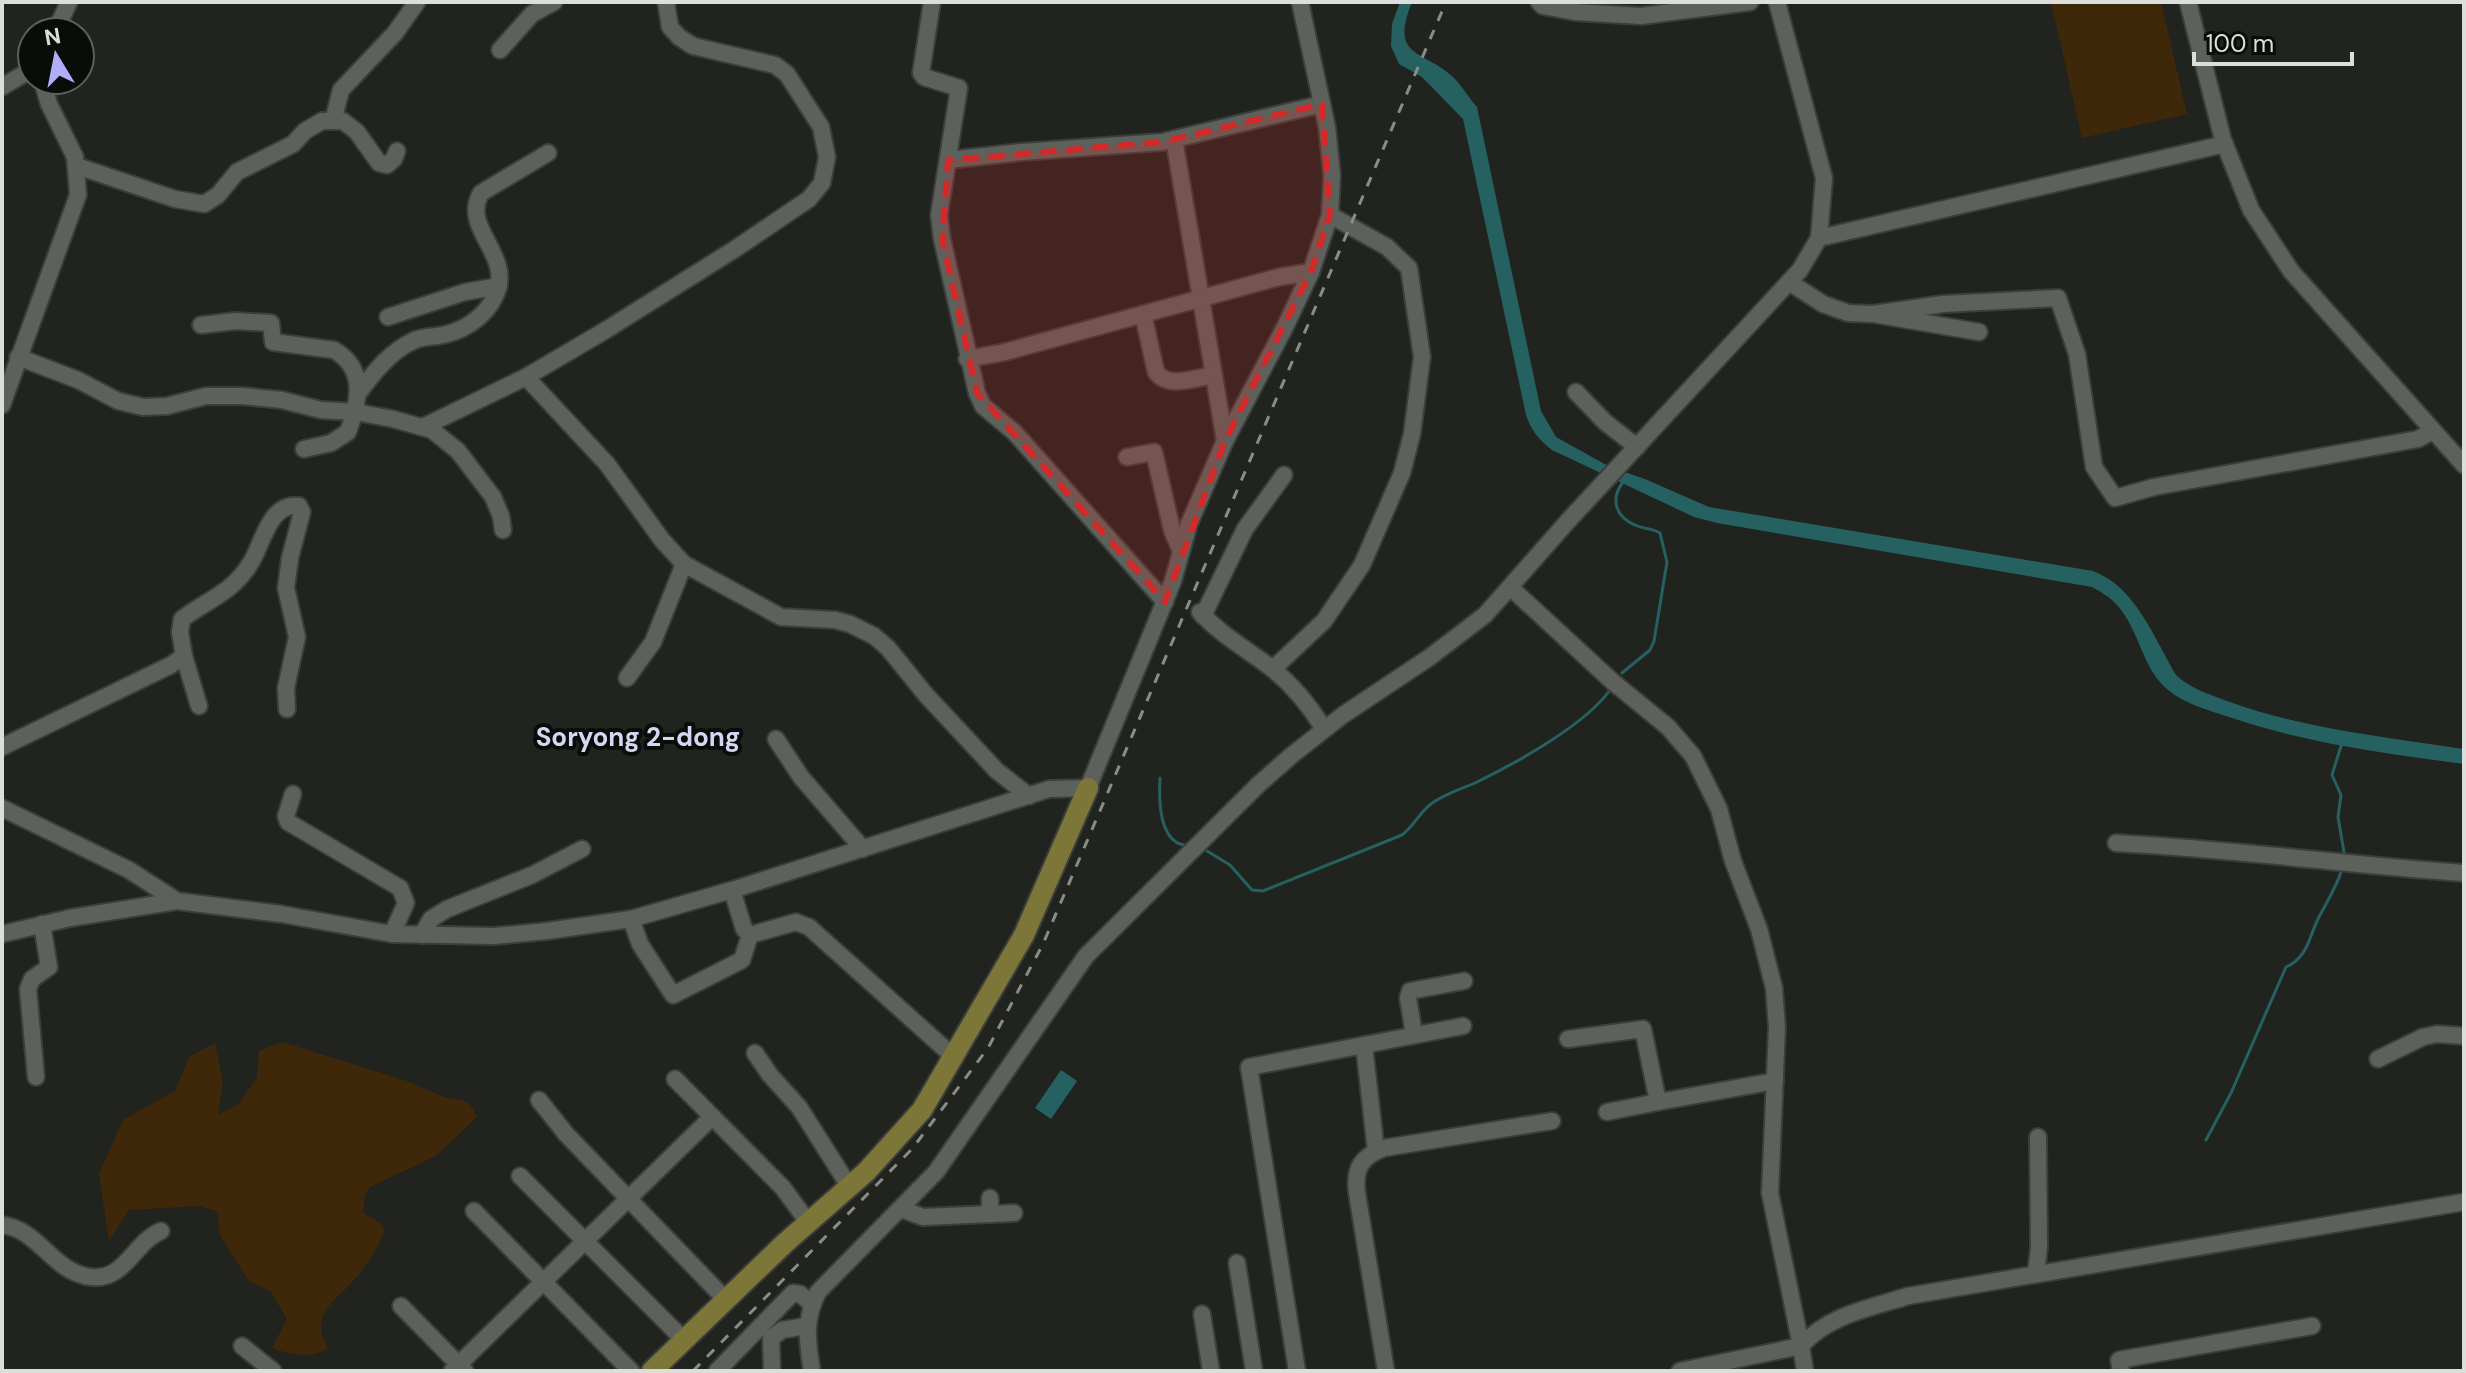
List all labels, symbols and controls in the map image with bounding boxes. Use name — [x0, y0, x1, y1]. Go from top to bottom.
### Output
north arrow — [16, 16, 96, 96]
scale bar — [2194, 16, 2352, 66]
text: N — [42, 21, 63, 52]
text: 100 m — [2206, 28, 2274, 59]
district label: Soryong 2-dong — [536, 720, 740, 754]

